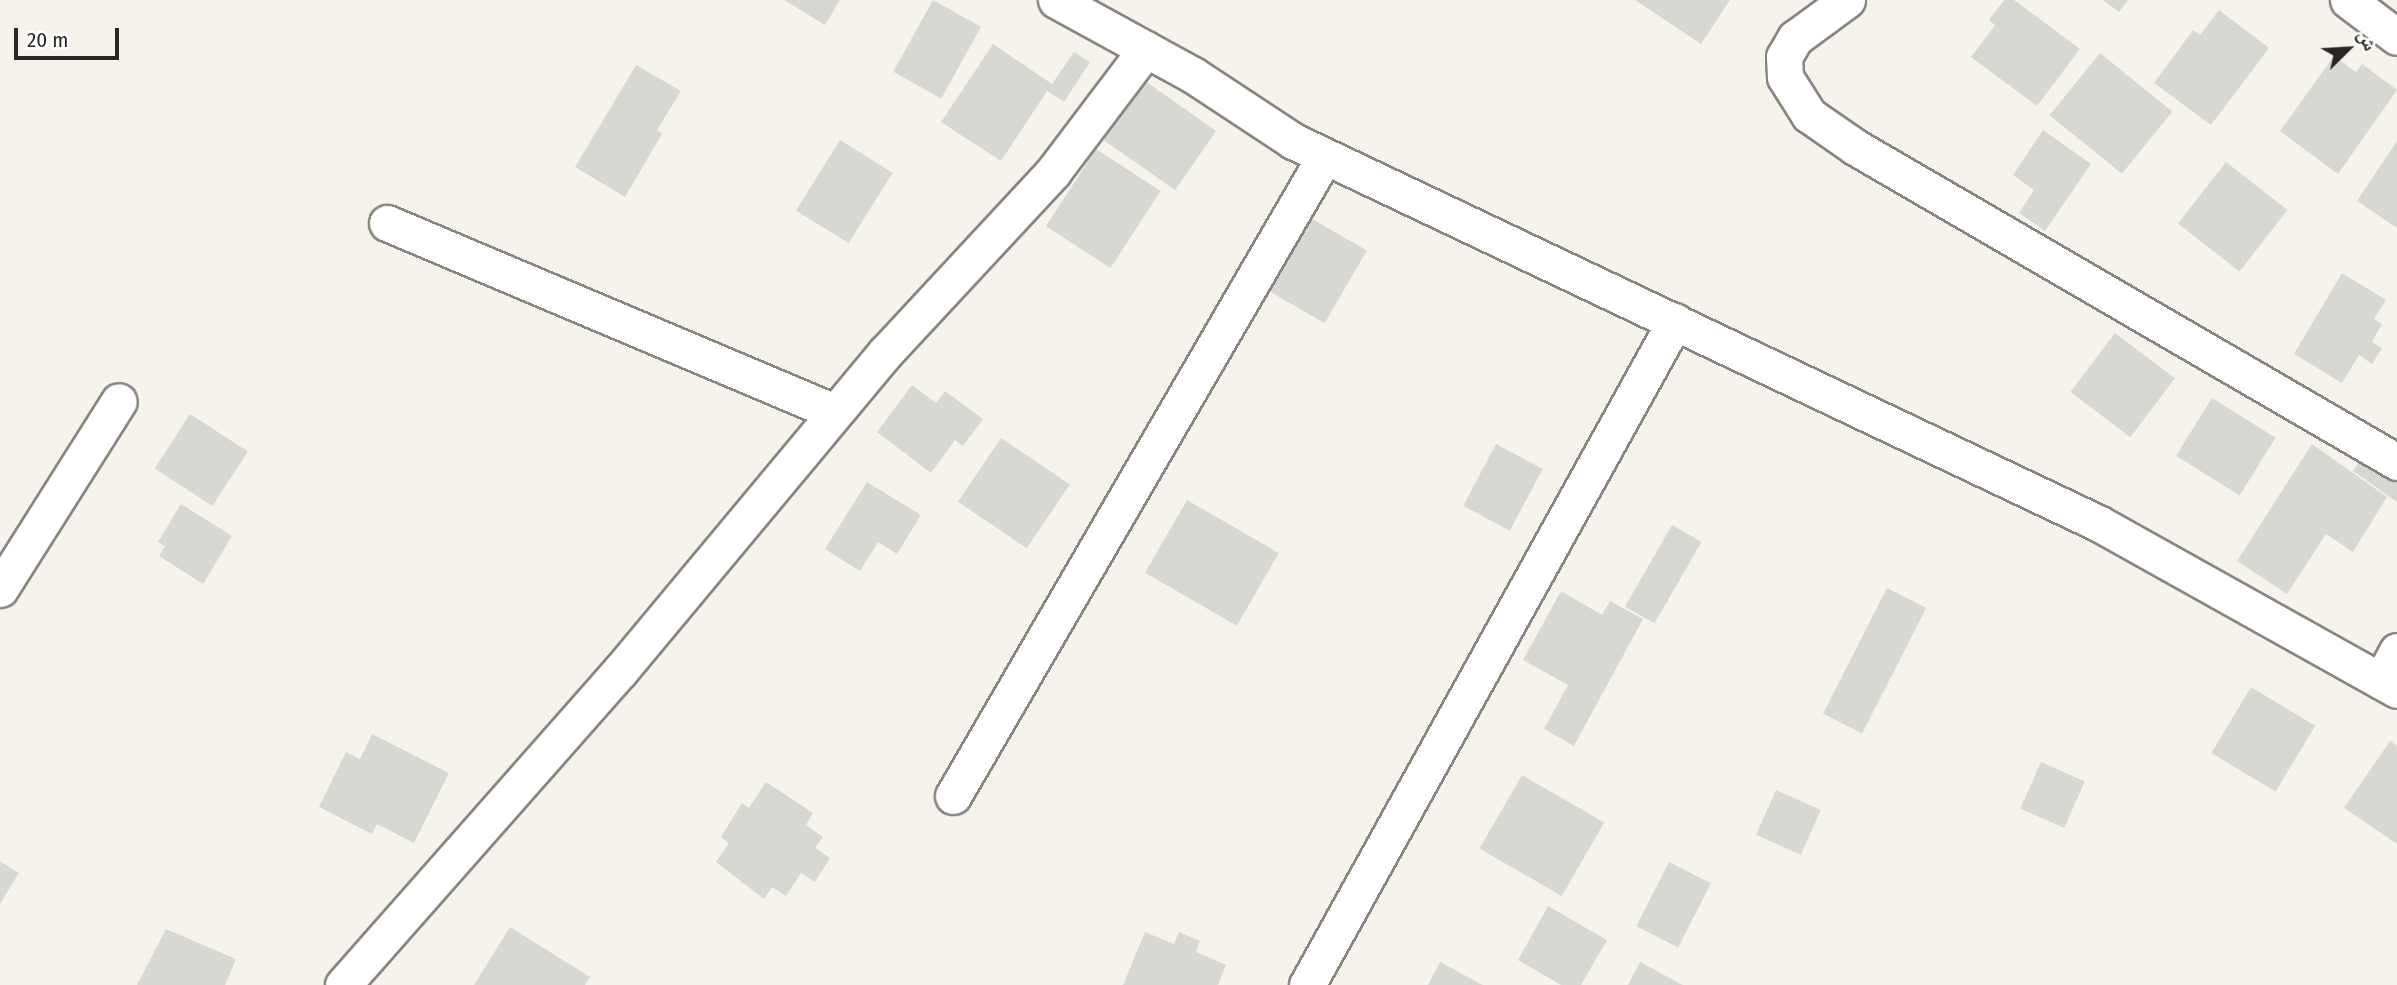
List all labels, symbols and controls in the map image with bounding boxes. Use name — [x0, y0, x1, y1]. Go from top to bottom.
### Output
scale bar — [18, 14, 122, 58]
north arrow — [2313, 14, 2383, 84]
text: ش — [2353, 26, 2382, 54]
text: 20 m — [27, 27, 68, 53]

